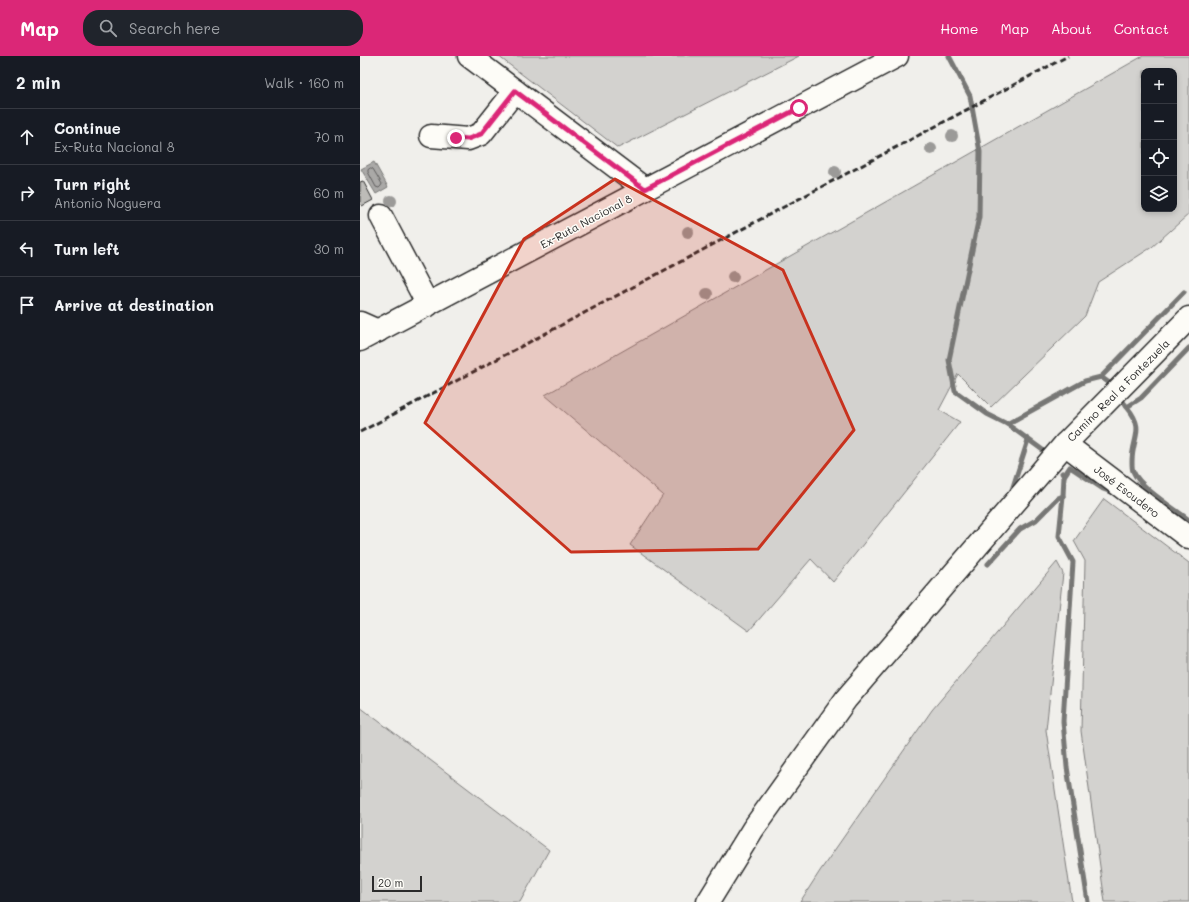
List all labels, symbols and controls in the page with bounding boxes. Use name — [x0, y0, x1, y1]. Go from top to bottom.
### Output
search box — [83, 10, 363, 46]
text: Map — [20, 16, 59, 41]
icon: search — [97, 17, 119, 39]
text: Search here — [129, 18, 220, 38]
text: Home — [940, 19, 978, 38]
text: Map — [1000, 19, 1029, 38]
text: About — [1051, 19, 1092, 38]
text: Contact — [1114, 19, 1169, 38]
map controls — [1141, 68, 1177, 212]
button: + — [1141, 68, 1177, 104]
text: 2 min — [16, 71, 61, 93]
text: Walk · 160 m — [264, 74, 344, 91]
route start — [790, 99, 808, 117]
button: − — [1141, 104, 1177, 140]
text: Continue — [54, 118, 121, 138]
icon: ahead — [16, 126, 38, 148]
text: 70 m — [314, 128, 344, 145]
route end — [447, 129, 465, 147]
text: Ex-Ruta Nacional 8 — [54, 138, 175, 155]
button: locate — [1141, 140, 1177, 176]
text: Turn right — [54, 174, 131, 194]
button: layers — [1141, 176, 1177, 212]
icon: right — [16, 182, 38, 204]
text: 60 m — [314, 184, 344, 201]
street label: Ex-Ruta Nacional 8 — [537, 190, 635, 252]
text: Antonio Noguera — [54, 194, 161, 211]
icon: left — [16, 238, 38, 260]
text: Turn left — [54, 239, 119, 259]
text: 30 m — [314, 240, 344, 257]
icon: arrive — [16, 294, 38, 316]
text: Arrive at destination — [54, 295, 214, 315]
street label: Camino Real a Fontezuela — [1063, 335, 1173, 445]
street label: José Escudero — [1091, 461, 1163, 521]
scale bar — [372, 874, 422, 893]
text: 20 m — [378, 875, 403, 890]

